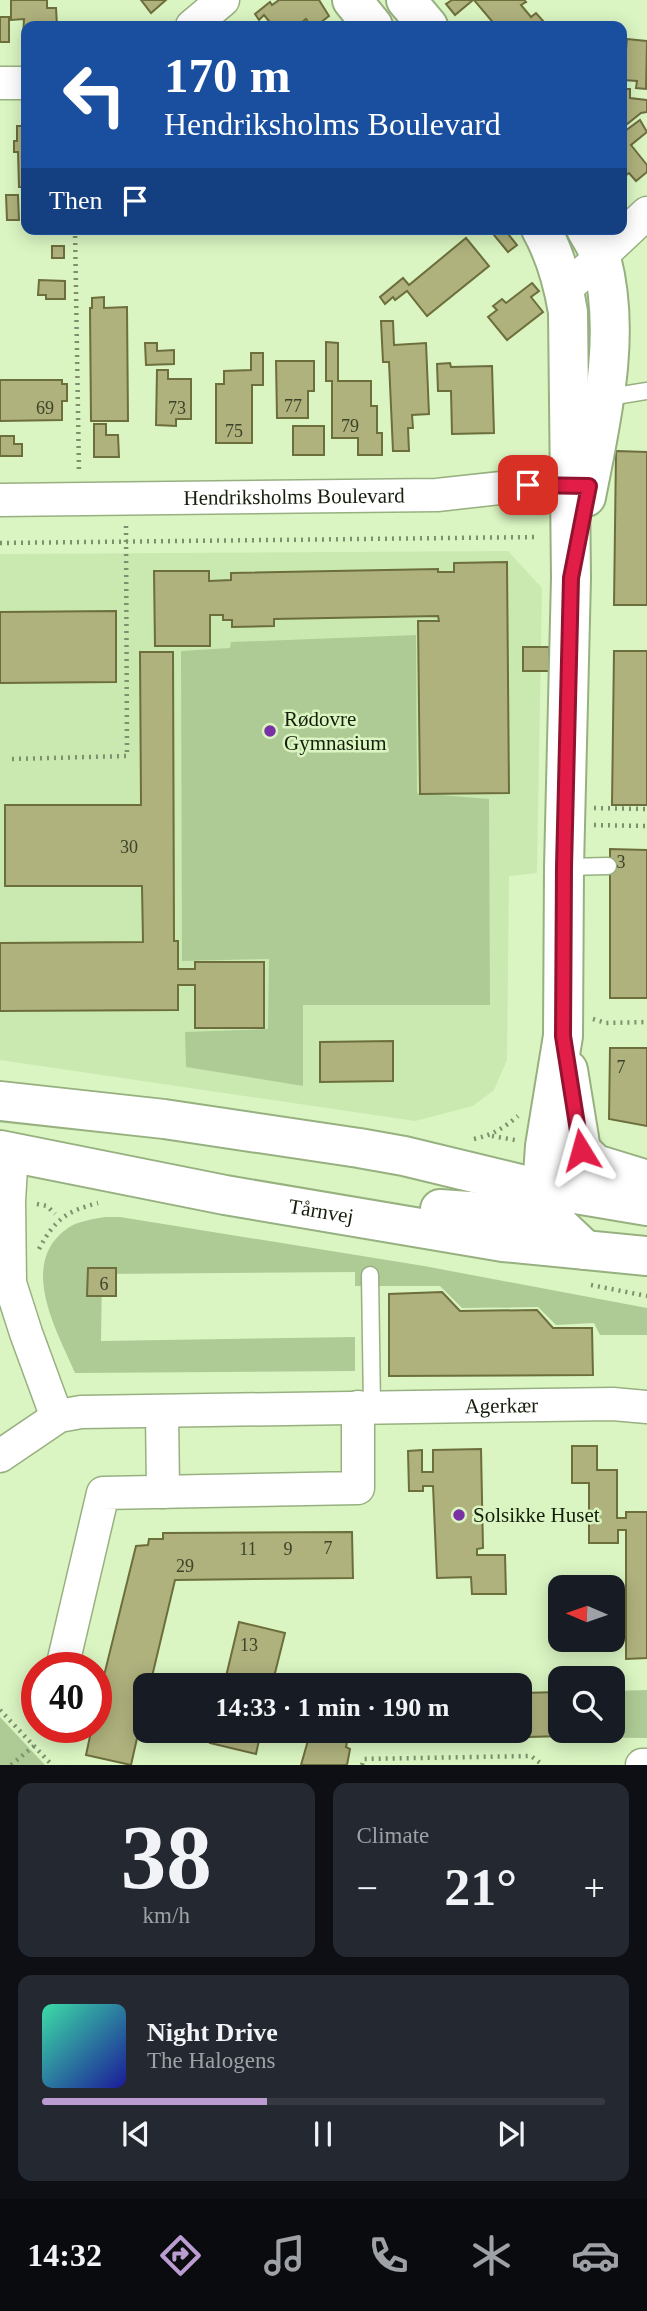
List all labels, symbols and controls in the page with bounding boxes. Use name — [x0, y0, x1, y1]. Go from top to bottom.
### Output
text: 170 m — [164, 48, 291, 103]
icon: left — [49, 49, 140, 140]
text: Hendriksholms Boulevard — [164, 106, 501, 142]
icon: arrive — [116, 182, 154, 220]
text: Then — [49, 186, 102, 215]
house number: 77 — [284, 396, 302, 416]
house number: 69 — [36, 398, 54, 418]
house number: 73 — [168, 398, 186, 418]
house number: 79 — [341, 416, 359, 436]
house number: 75 — [225, 421, 243, 441]
pin — [498, 455, 558, 515]
icon: arrive — [509, 466, 547, 504]
street label: Hendriksholms Boulevard — [183, 483, 405, 510]
place label: Rødovre Gymnasium — [284, 707, 387, 755]
marker: Rødovre Gymnasium — [262, 723, 278, 739]
house number: 30 — [120, 837, 138, 857]
house number: 3 — [617, 852, 626, 872]
house number: 7 — [617, 1057, 626, 1077]
position arrow — [544, 1113, 618, 1187]
street label: Tårnvej — [287, 1194, 355, 1229]
house number: 6 — [100, 1274, 109, 1294]
street label: Agerkær — [464, 1393, 538, 1418]
place label: Solsikke Huset — [473, 1503, 600, 1527]
marker: Solsikke Huset — [451, 1507, 467, 1523]
house number: 7 — [324, 1538, 333, 1558]
house number: 11 — [239, 1539, 257, 1559]
house number: 9 — [284, 1539, 293, 1559]
house number: 29 — [176, 1556, 194, 1576]
north arrow — [548, 1575, 625, 1652]
map controls — [548, 1575, 625, 1743]
house number: 13 — [240, 1635, 258, 1655]
speed limit sign: 40 — [21, 1652, 112, 1743]
button: search — [548, 1666, 625, 1743]
text: 14:33 · 1 min · 190 m — [216, 1693, 450, 1722]
text: 38 — [121, 1807, 212, 1908]
text: Climate — [357, 1823, 429, 1848]
text: 21° — [444, 1859, 517, 1916]
text: − — [357, 1867, 378, 1909]
text: + — [584, 1867, 605, 1909]
text: km/h — [143, 1903, 190, 1928]
text: Night Drive — [147, 2018, 278, 2047]
text: The Halogens — [147, 2048, 275, 2073]
icon: previous — [117, 2115, 155, 2153]
icon: pause — [304, 2115, 342, 2153]
icon: next — [492, 2115, 530, 2153]
icon: directions — [156, 2231, 205, 2280]
icon: music — [260, 2231, 309, 2280]
icon: phone — [364, 2231, 413, 2280]
icon: climate — [467, 2231, 516, 2280]
icon: car — [571, 2231, 620, 2280]
text: 14:32 — [27, 2237, 102, 2273]

